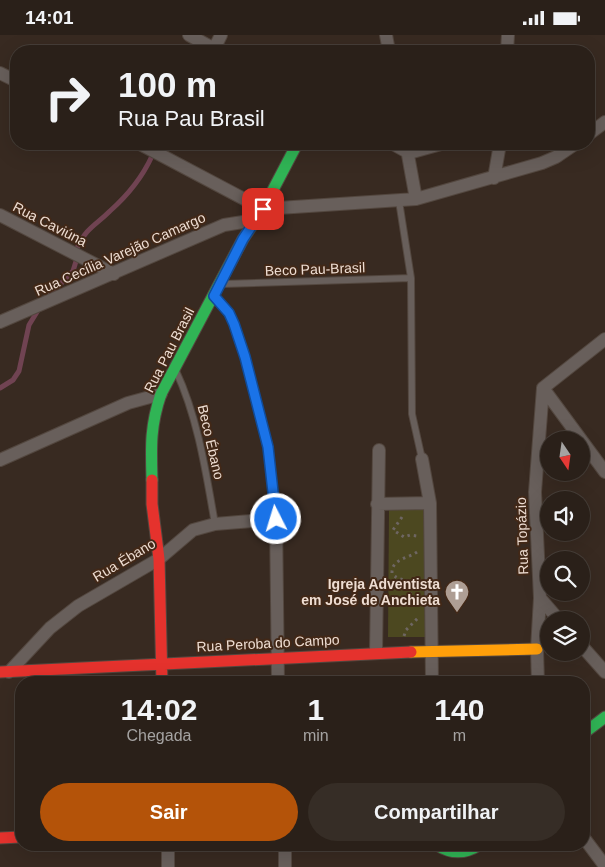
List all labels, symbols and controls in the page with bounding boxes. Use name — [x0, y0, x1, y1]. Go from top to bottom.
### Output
text: 14:01 — [25, 7, 74, 28]
icon: right — [35, 65, 100, 130]
text: 100 m — [118, 65, 217, 104]
text: Rua Pau Brasil — [118, 106, 265, 131]
pin — [242, 188, 284, 230]
icon: arrive — [249, 195, 277, 223]
street label: Rua Caviúna — [10, 198, 90, 250]
street label: Rua Cecília Varejão Camargo — [32, 209, 208, 299]
street label: Beco Pau-Brasil — [265, 259, 365, 279]
street label: Rua Pau Brasil — [141, 305, 197, 395]
street label: Beco Ébano — [195, 403, 227, 481]
north arrow — [540, 431, 590, 481]
map controls — [540, 431, 590, 661]
button: sound — [540, 491, 590, 541]
position arrow — [249, 492, 301, 544]
street label: Rua Topázio — [513, 497, 531, 575]
street label: Rua Ébano — [90, 535, 158, 585]
button: search — [540, 551, 590, 601]
place label: Igreja Adventista em José de Anchieta — [301, 576, 440, 608]
church icon: Igreja Adventista em José de Anchieta — [444, 579, 470, 613]
button: layers — [540, 611, 590, 661]
street label: Rua Peroba do Campo — [196, 631, 340, 655]
text: 14:02 — [121, 693, 197, 726]
text: 1 — [307, 693, 324, 726]
text: 140 — [434, 693, 484, 726]
text: Chegada — [126, 727, 191, 744]
text: min — [303, 727, 329, 744]
text: m — [453, 727, 466, 744]
button: Sair — [40, 783, 298, 841]
button: Compartilhar — [308, 783, 565, 841]

